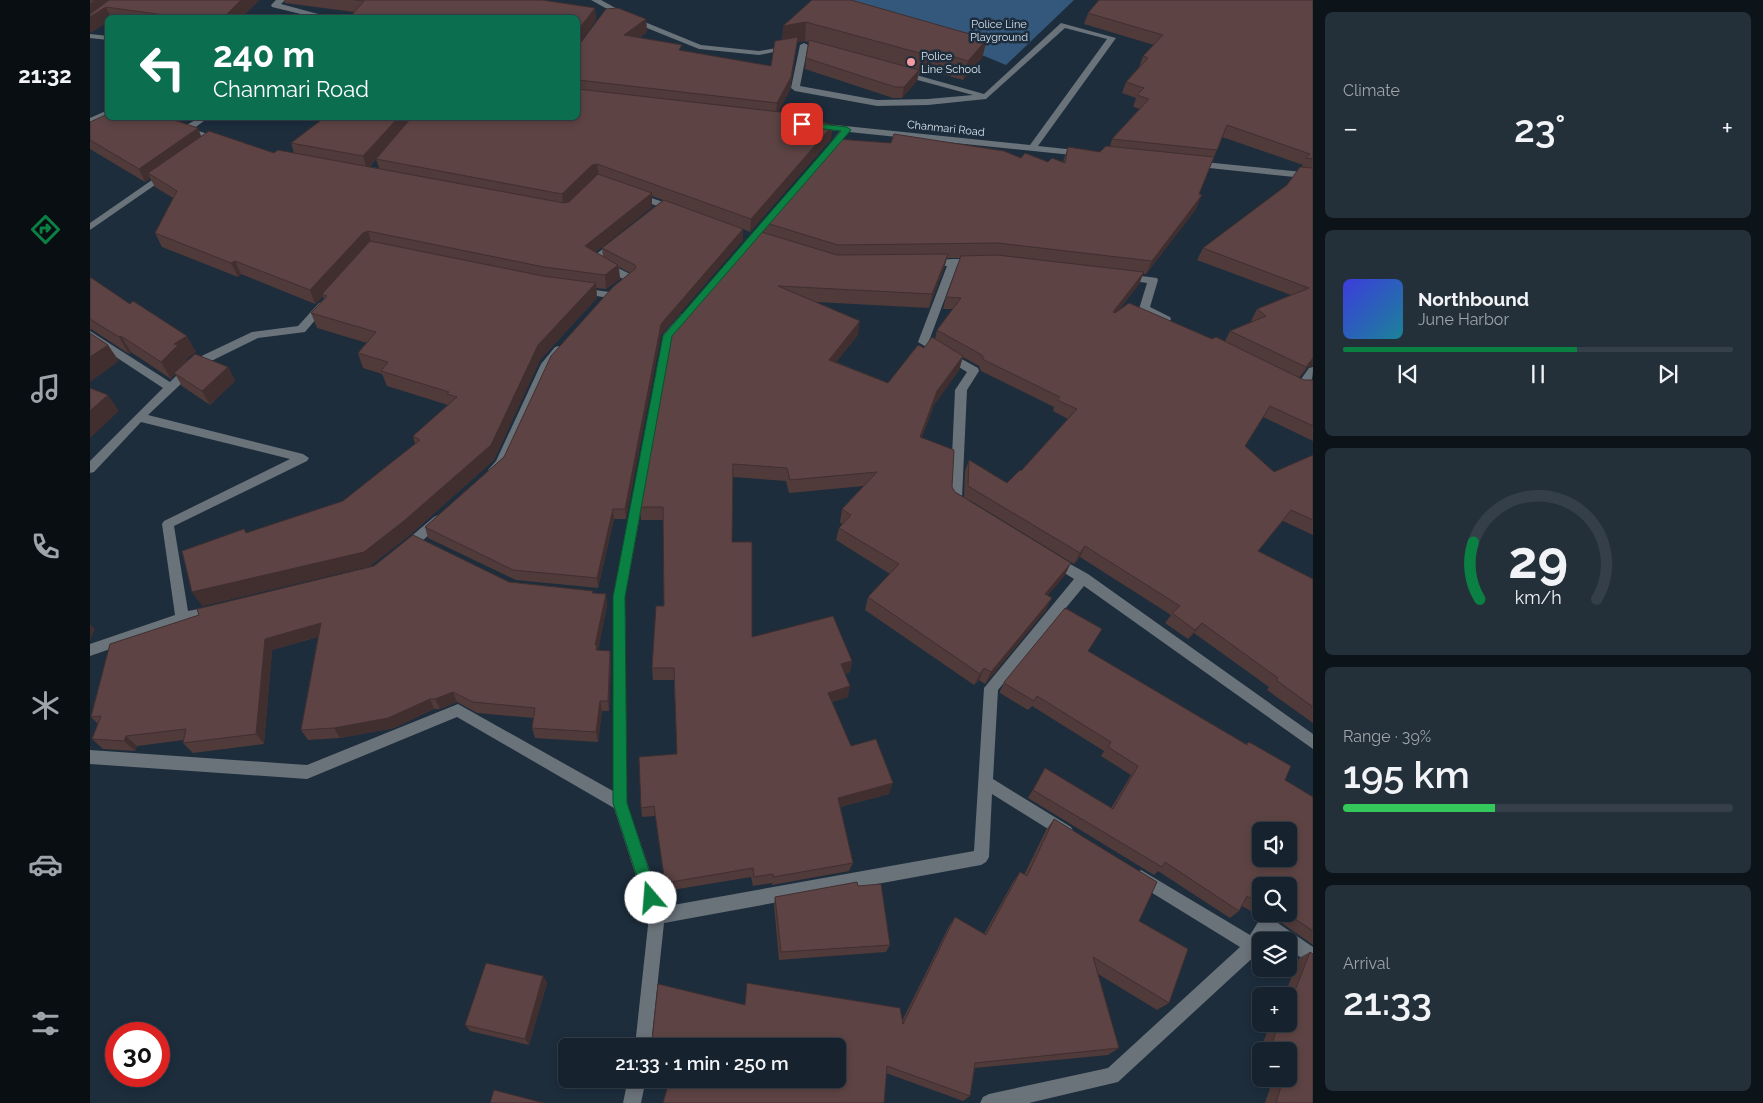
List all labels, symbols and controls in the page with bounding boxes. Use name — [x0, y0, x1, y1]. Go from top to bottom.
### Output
park label: Police Line Playground — [970, 18, 1028, 44]
text: 240 m — [213, 34, 315, 75]
icon: left — [130, 35, 195, 100]
place label: Police Line School — [921, 50, 981, 76]
marker: Police Line School — [905, 56, 917, 68]
text: 21:32 — [18, 62, 72, 88]
text: Chanmari Road — [213, 76, 369, 102]
text: Climate — [1343, 81, 1400, 100]
pin — [781, 103, 823, 145]
text: 23° — [1514, 106, 1566, 151]
icon: arrive — [788, 110, 816, 138]
text: − — [1343, 112, 1358, 145]
text: + — [1721, 112, 1733, 145]
street label: Chanmari Road — [907, 118, 986, 139]
icon: directions — [28, 212, 63, 247]
text: Northbound — [1418, 288, 1529, 310]
text: June Harbor — [1418, 310, 1509, 329]
icon: previous — [1394, 360, 1422, 388]
icon: pause — [1524, 360, 1552, 388]
icon: next — [1654, 360, 1682, 388]
icon: music — [28, 371, 63, 406]
icon: phone — [28, 529, 63, 564]
text: 29 — [1508, 529, 1568, 590]
text: km/h — [1514, 587, 1562, 608]
icon: climate — [28, 688, 63, 723]
text: Range · 39% — [1343, 727, 1431, 746]
text: 195 km — [1343, 752, 1470, 797]
map controls — [1252, 822, 1297, 1087]
button: sound — [1252, 822, 1297, 867]
icon: car — [28, 847, 63, 882]
position arrow — [624, 871, 676, 923]
button: search — [1252, 877, 1297, 922]
button: layers — [1252, 932, 1297, 977]
text: Arrival — [1343, 954, 1390, 973]
text: 21:33 — [1343, 979, 1432, 1024]
button: + — [1252, 987, 1297, 1032]
icon: filters — [28, 1006, 63, 1041]
speed limit sign: 30 — [105, 1022, 170, 1087]
button: − — [1252, 1042, 1297, 1087]
text: 21:33 · 1 min · 250 m — [615, 1052, 789, 1074]

